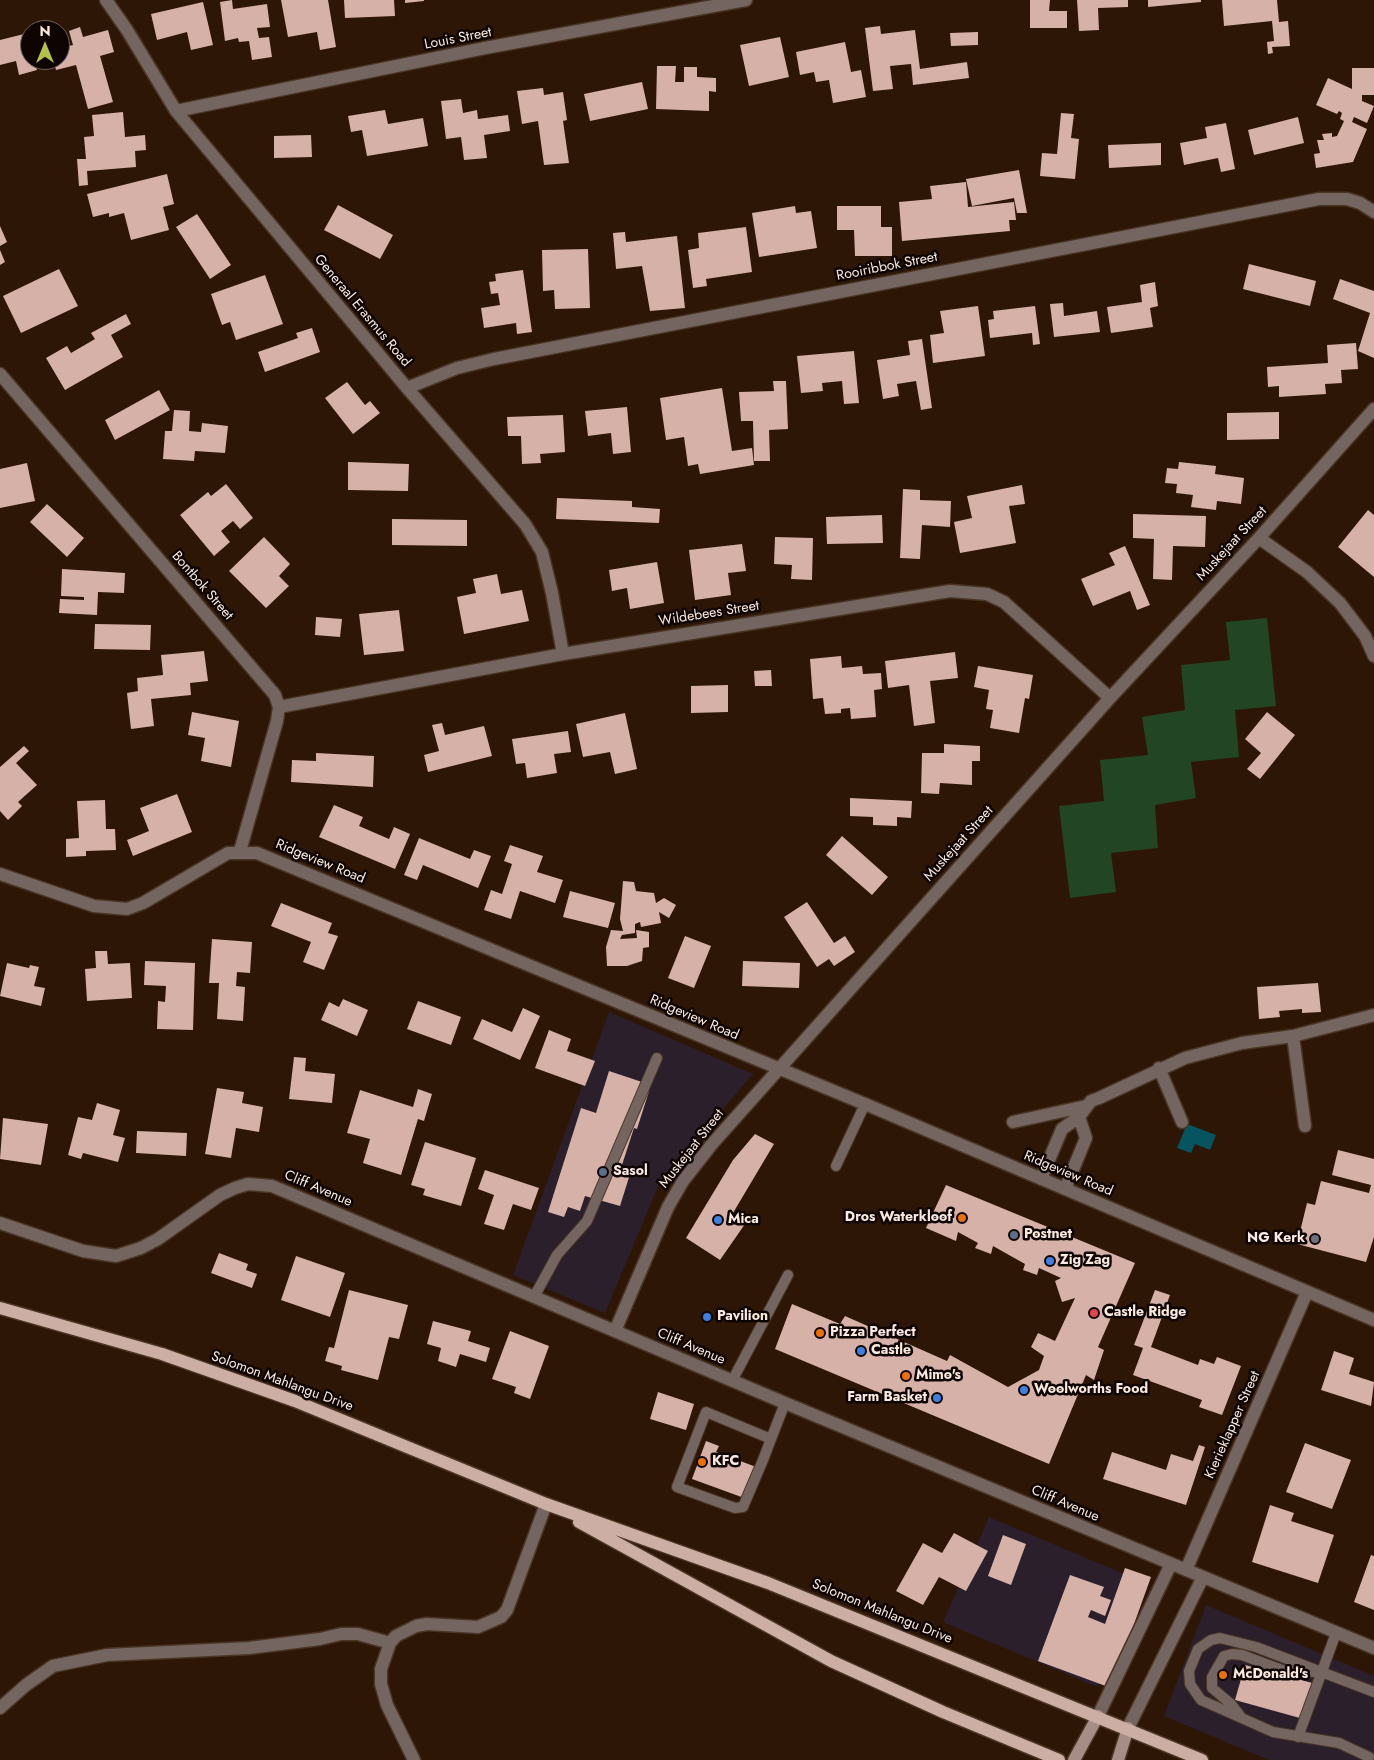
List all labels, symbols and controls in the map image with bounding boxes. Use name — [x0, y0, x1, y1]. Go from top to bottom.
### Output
north arrow — [20, 20, 70, 70]
text: N — [39, 21, 51, 41]
street label: Louis Street — [423, 24, 493, 54]
street label: Rooiribbok Street — [835, 249, 939, 285]
street label: Generaal Erasmus Road — [310, 251, 414, 371]
street label: Muskejaat Street — [1193, 503, 1271, 585]
street label: Bontbok Street — [168, 548, 236, 624]
street label: Wildebees Street — [658, 598, 760, 630]
street label: Muskejaat Street — [921, 803, 997, 885]
street label: Ridgeview Road — [273, 836, 367, 888]
street label: Ridgeview Road — [647, 992, 741, 1044]
street label: Muskejaat Street — [656, 1106, 728, 1192]
street label: Ridgeview Road — [1021, 1148, 1115, 1200]
place label: Sasol — [613, 1164, 648, 1180]
marker: Sasol — [597, 1166, 609, 1178]
street label: Cliff Avenue — [281, 1167, 355, 1211]
place label: Dros Waterkloof — [845, 1210, 952, 1226]
place label: Mica — [728, 1212, 759, 1228]
marker: Dros Waterkloof — [956, 1212, 968, 1224]
marker: Mica — [712, 1214, 724, 1226]
place label: Postnet — [1024, 1227, 1072, 1243]
marker: Postnet — [1008, 1229, 1020, 1241]
place label: NG Kerk — [1247, 1231, 1305, 1247]
marker: NG Kerk — [1309, 1233, 1321, 1245]
place label: Zig Zag — [1060, 1253, 1110, 1269]
marker: Zig Zag — [1044, 1255, 1056, 1267]
place label: Castle Ridge — [1104, 1305, 1186, 1321]
marker: Castle Ridge — [1088, 1307, 1100, 1319]
place label: Pavilion — [717, 1309, 768, 1325]
marker: Pavilion — [701, 1311, 713, 1323]
street label: Cliff Avenue — [654, 1325, 728, 1369]
place label: Pizza Perfect — [830, 1325, 916, 1341]
marker: Pizza Perfect — [814, 1327, 826, 1339]
place label: Castle — [871, 1343, 911, 1359]
marker: Castle — [855, 1345, 867, 1357]
street label: Solomon Mahlangu Drive — [209, 1349, 355, 1415]
place label: Mimo's — [916, 1368, 961, 1384]
street label: Kierieklapper Street — [1202, 1369, 1264, 1481]
marker: Mimo's — [900, 1370, 912, 1382]
place label: Woolworths Food — [1034, 1382, 1148, 1398]
marker: Woolworths Food — [1018, 1384, 1030, 1396]
place label: Farm Basket — [847, 1390, 927, 1406]
marker: Farm Basket — [931, 1392, 943, 1404]
place label: KFC — [712, 1454, 739, 1470]
marker: KFC — [696, 1456, 708, 1468]
street label: Cliff Avenue — [1028, 1482, 1102, 1526]
street label: Solomon Mahlangu Drive — [809, 1576, 955, 1648]
place label: McDonald's — [1233, 1667, 1308, 1683]
marker: McDonald's — [1217, 1669, 1229, 1681]

